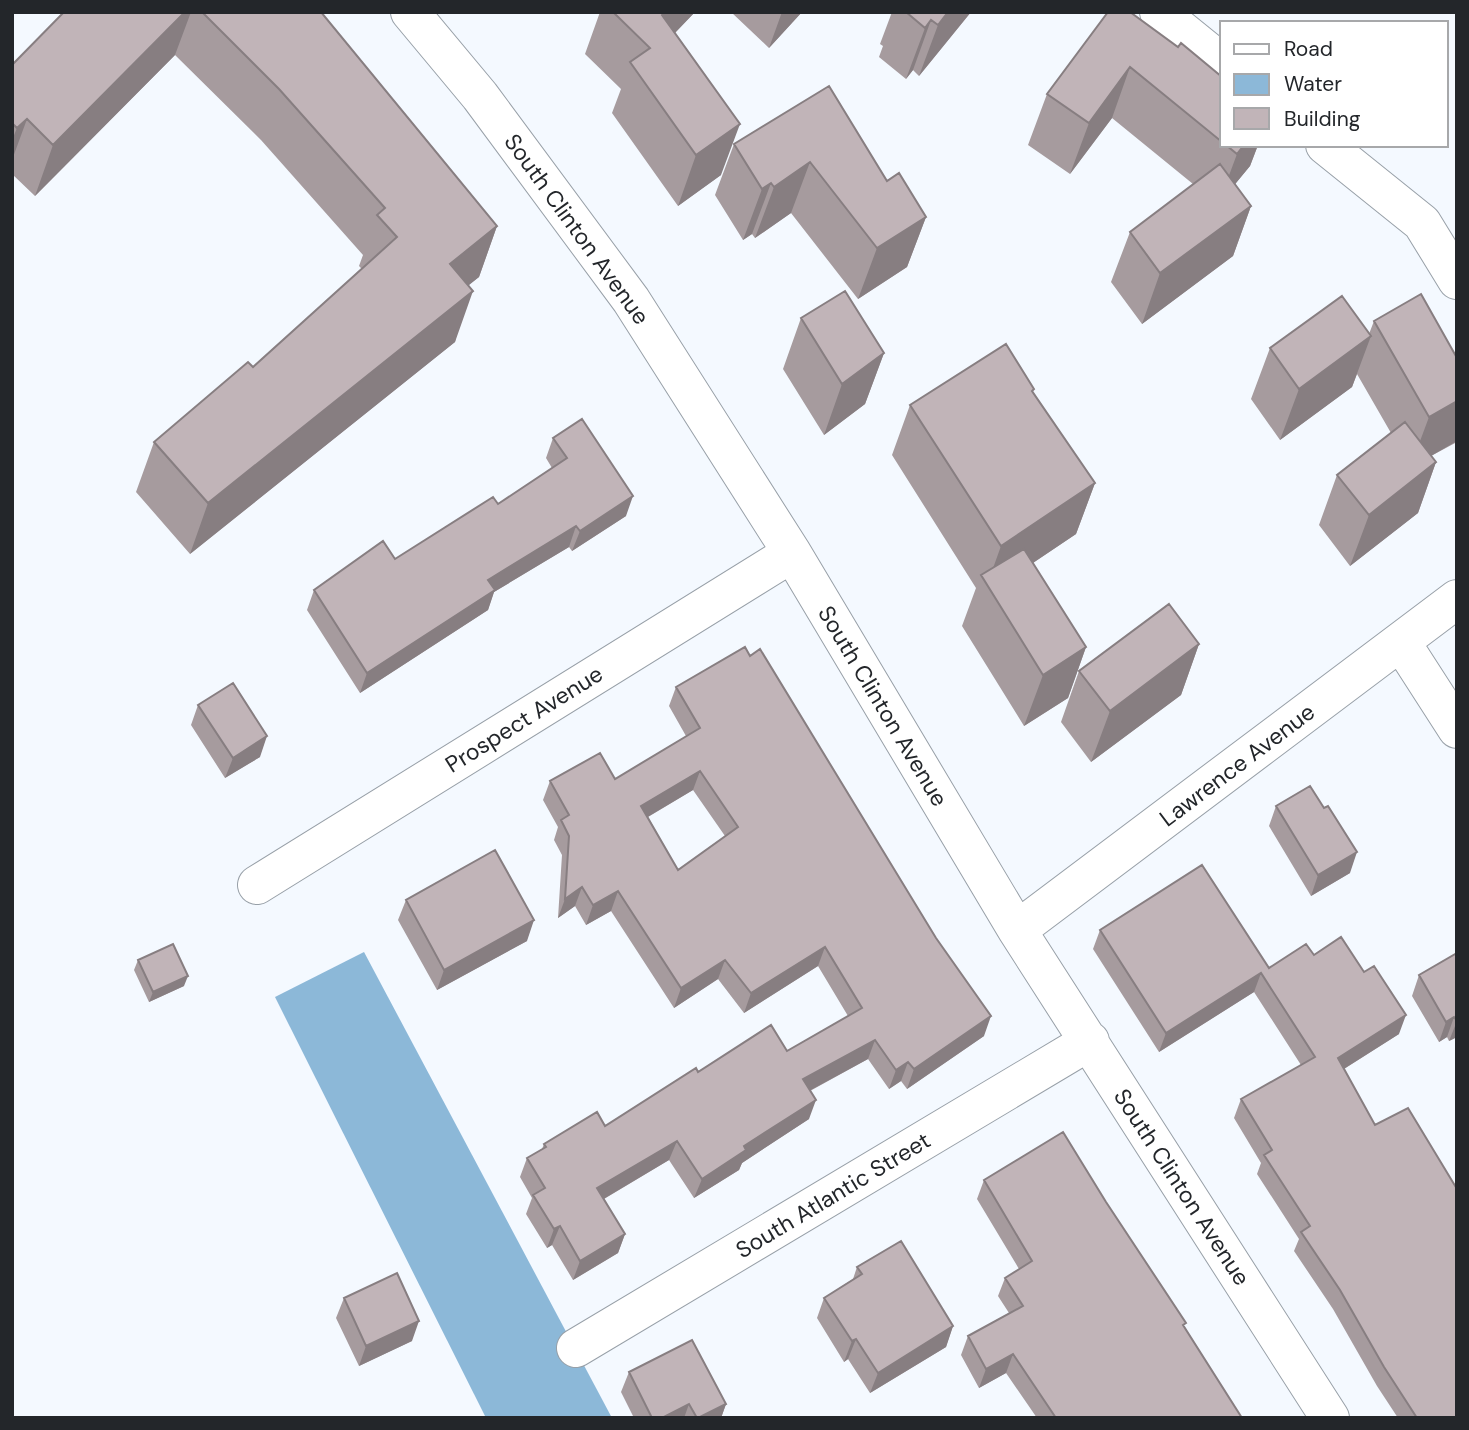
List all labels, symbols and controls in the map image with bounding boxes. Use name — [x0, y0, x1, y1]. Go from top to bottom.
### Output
legend — [1220, 21, 1448, 147]
text: Road — [1284, 35, 1333, 63]
text: Water — [1284, 70, 1342, 98]
text: Building — [1284, 105, 1361, 133]
street label: South Clinton Avenue — [498, 128, 656, 330]
street label: South Clinton Avenue — [811, 600, 955, 812]
street label: Prospect Avenue — [440, 659, 608, 779]
street label: Lawrence Avenue — [1153, 697, 1321, 833]
street label: South Clinton Avenue — [1107, 1083, 1257, 1291]
street label: South Atlantic Street — [730, 1125, 936, 1265]

